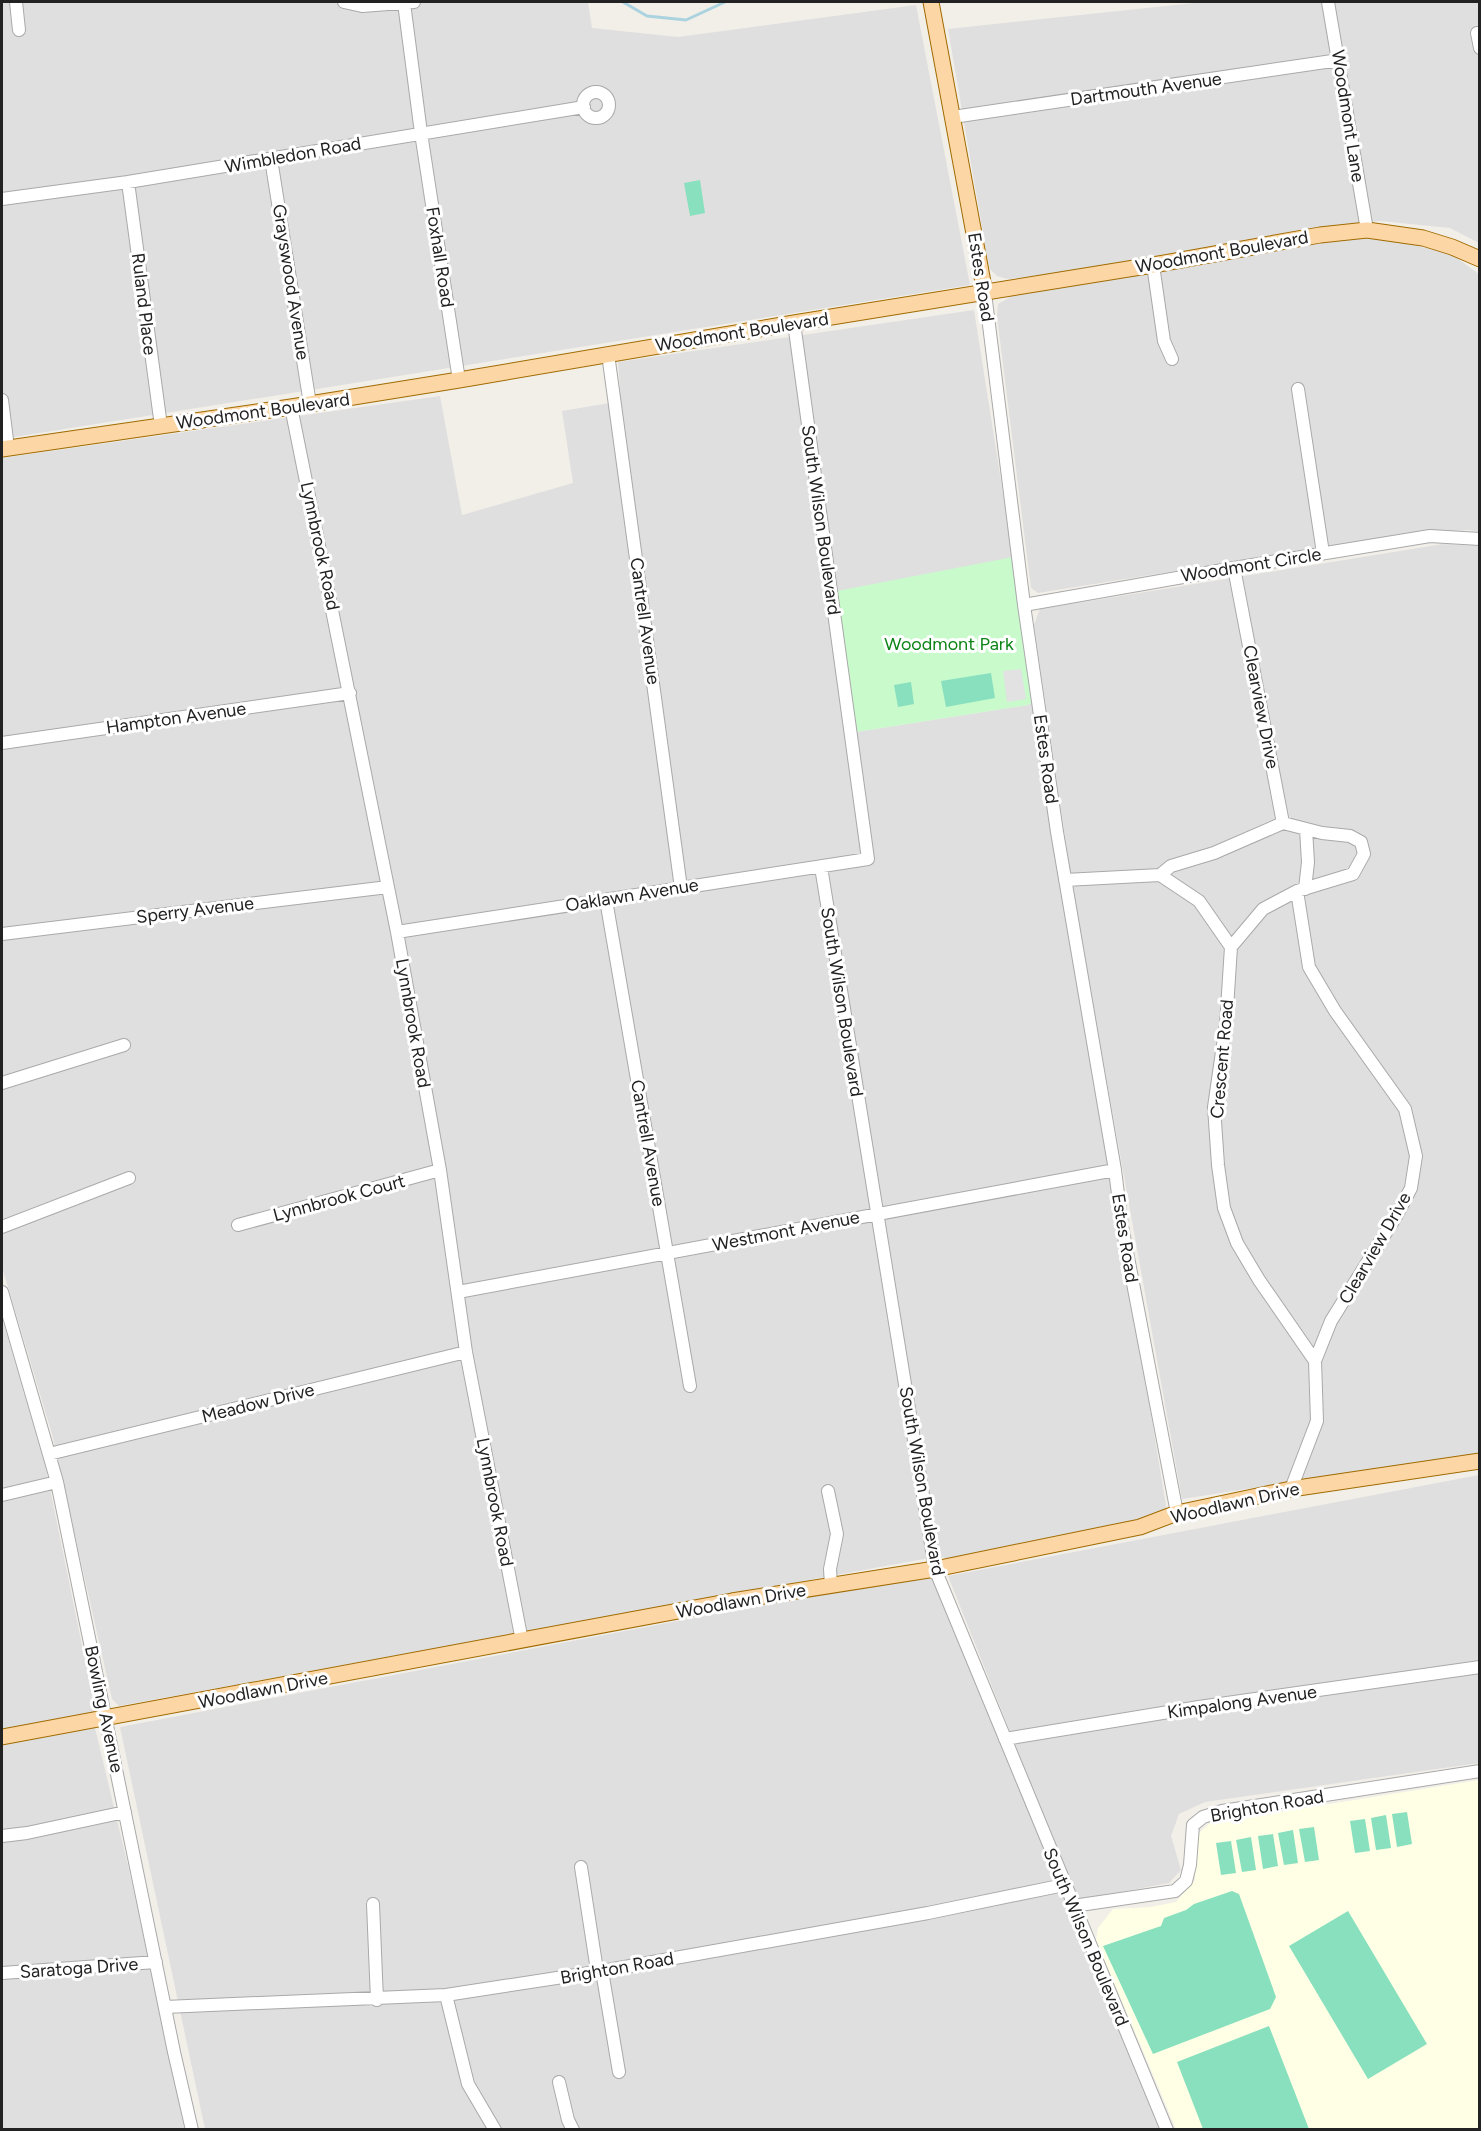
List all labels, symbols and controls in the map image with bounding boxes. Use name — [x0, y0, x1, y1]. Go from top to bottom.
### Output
street label: Woodmont Lane — [1327, 48, 1369, 184]
street label: Dartmouth Avenue — [1069, 67, 1223, 110]
street label: Wimbledon Road — [223, 132, 363, 178]
street label: Grayswood Avenue — [268, 203, 314, 362]
street label: Foxhall Road — [421, 205, 459, 309]
street label: Woodmont Boulevard — [1134, 226, 1310, 278]
street label: Estes Road — [963, 231, 999, 323]
street label: Ruland Place — [127, 252, 161, 356]
street label: Woodmont Boulevard — [654, 307, 830, 357]
street label: Woodmont Boulevard — [175, 388, 351, 434]
street label: South Wilson Boulevard — [797, 424, 845, 616]
street label: Lynnbrook Road — [296, 480, 344, 612]
street label: Woodmont Circle — [1179, 543, 1323, 587]
street label: Cantrell Avenue — [625, 556, 665, 686]
park label: Woodmont Park — [884, 633, 1014, 655]
street label: Clearview Drive — [1238, 643, 1284, 771]
street label: Hampton Avenue — [105, 697, 248, 739]
street label: Estes Road — [1029, 713, 1063, 805]
street label: Oaklawn Avenue — [564, 874, 700, 916]
street label: Sperry Avenue — [135, 892, 255, 928]
street label: South Wilson Boulevard — [816, 906, 868, 1098]
street label: Lynnbrook Road — [391, 957, 435, 1089]
street label: Crescent Road — [1206, 998, 1238, 1120]
street label: Cantrell Avenue — [626, 1078, 670, 1208]
street label: Lynnbrook Court — [271, 1170, 408, 1226]
street label: Clearview Drive — [1334, 1188, 1416, 1308]
street label: Estes Road — [1107, 1192, 1143, 1284]
street label: Westmont Avenue — [711, 1206, 862, 1256]
street label: Meadow Drive — [199, 1378, 317, 1428]
street label: South Wilson Boulevard — [895, 1385, 949, 1577]
street label: Lynnbrook Road — [472, 1436, 518, 1568]
street label: Woodlawn Drive — [1169, 1477, 1302, 1528]
street label: Woodlawn Drive — [674, 1579, 808, 1623]
street label: Bowling Avenue — [80, 1643, 128, 1775]
street label: Woodlawn Drive — [196, 1667, 330, 1713]
street label: Kimpalong Avenue — [1166, 1681, 1318, 1723]
street label: Brighton Road — [1208, 1785, 1326, 1827]
street label: South Wilson Boulevard — [1038, 1845, 1134, 2029]
street label: Brighton Road — [558, 1947, 676, 1989]
street label: Saratoga Drive — [19, 1953, 139, 1983]

